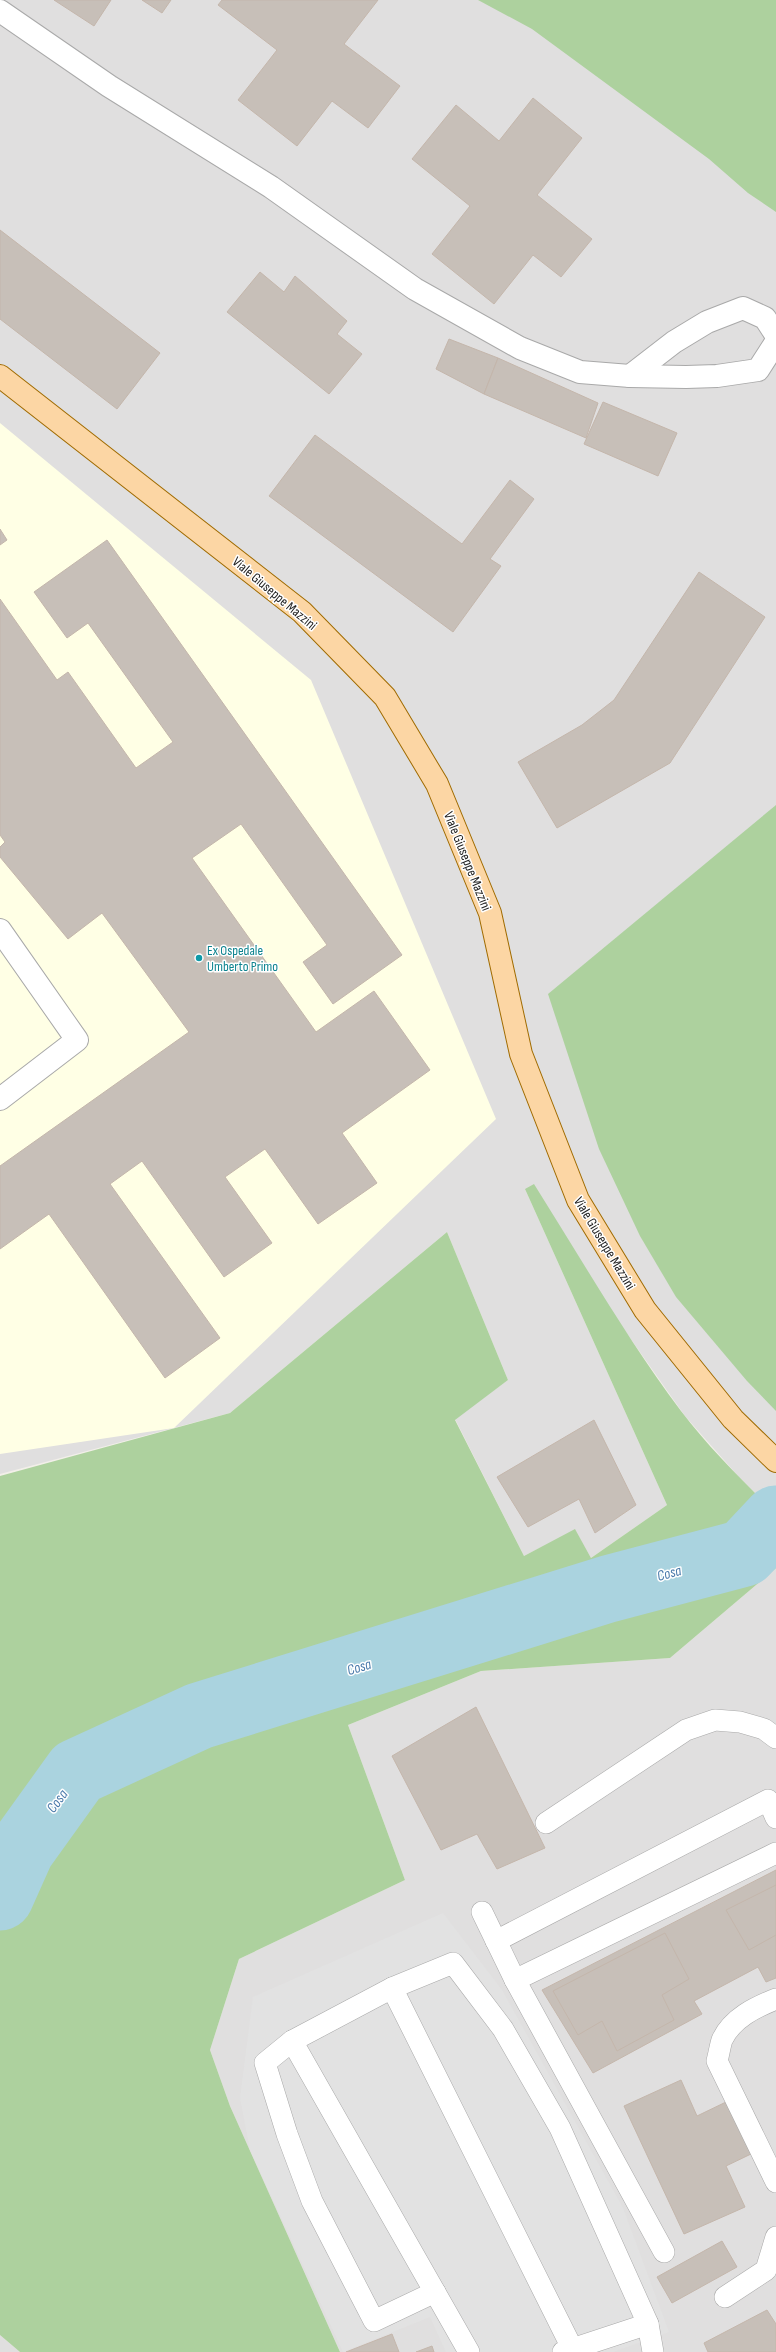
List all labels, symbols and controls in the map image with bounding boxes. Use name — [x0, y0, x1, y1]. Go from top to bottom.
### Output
street label: Viale Giuseppe Mazzini — [229, 553, 320, 634]
street label: Viale Giuseppe Mazzini — [440, 809, 495, 913]
place label: Ex Ospedale Umberto Primo — [207, 942, 278, 975]
marker: Ex Ospedale Umberto Primo — [194, 953, 204, 963]
street label: Viale Giuseppe Mazzini — [570, 1194, 639, 1293]
water label: Cosa — [655, 1561, 683, 1586]
water label: Cosa — [345, 1655, 374, 1680]
water label: Cosa — [43, 1786, 72, 1817]

